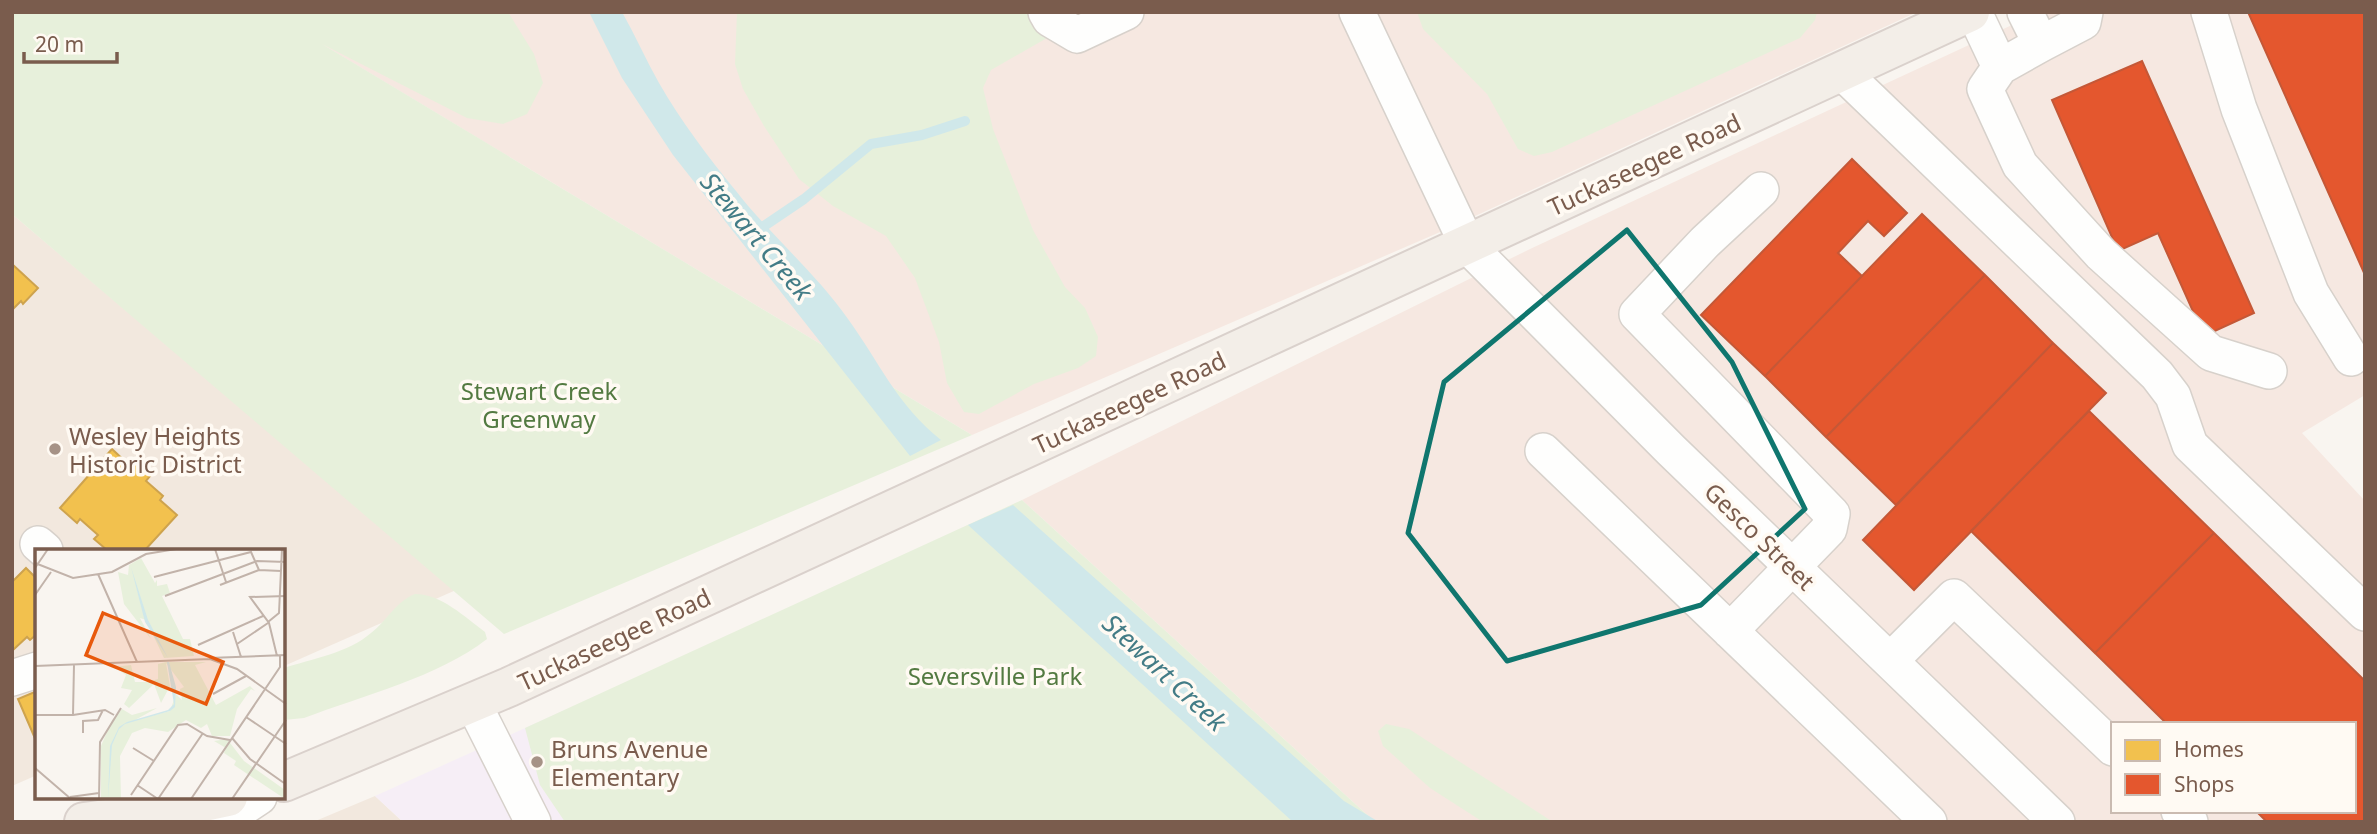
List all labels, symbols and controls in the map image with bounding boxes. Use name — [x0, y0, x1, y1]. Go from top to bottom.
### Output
scale bar — [24, 21, 117, 65]
text: 20 m — [35, 30, 84, 58]
street label: Tuckaseegee Road — [1542, 105, 1746, 223]
water label: Stewart Creek — [693, 164, 822, 309]
street label: Tuckaseegee Road — [1027, 343, 1231, 461]
park label: Stewart Creek Greenway — [461, 374, 617, 435]
place label: Wesley Heights Historic District — [69, 419, 242, 480]
marker: Wesley Heights Historic District — [47, 441, 63, 457]
street label: Gesco Street — [1698, 475, 1823, 597]
inset map — [35, 549, 285, 799]
street label: Tuckaseegee Road — [512, 580, 716, 698]
water label: Stewart Creek — [1095, 605, 1236, 740]
park label: Seversville Park — [908, 659, 1082, 692]
legend — [2111, 722, 2356, 813]
place label: Bruns Avenue Elementary — [551, 732, 708, 793]
text: Homes — [2174, 735, 2244, 763]
marker: Bruns Avenue Elementary — [529, 754, 545, 770]
text: Shops — [2174, 770, 2234, 798]

